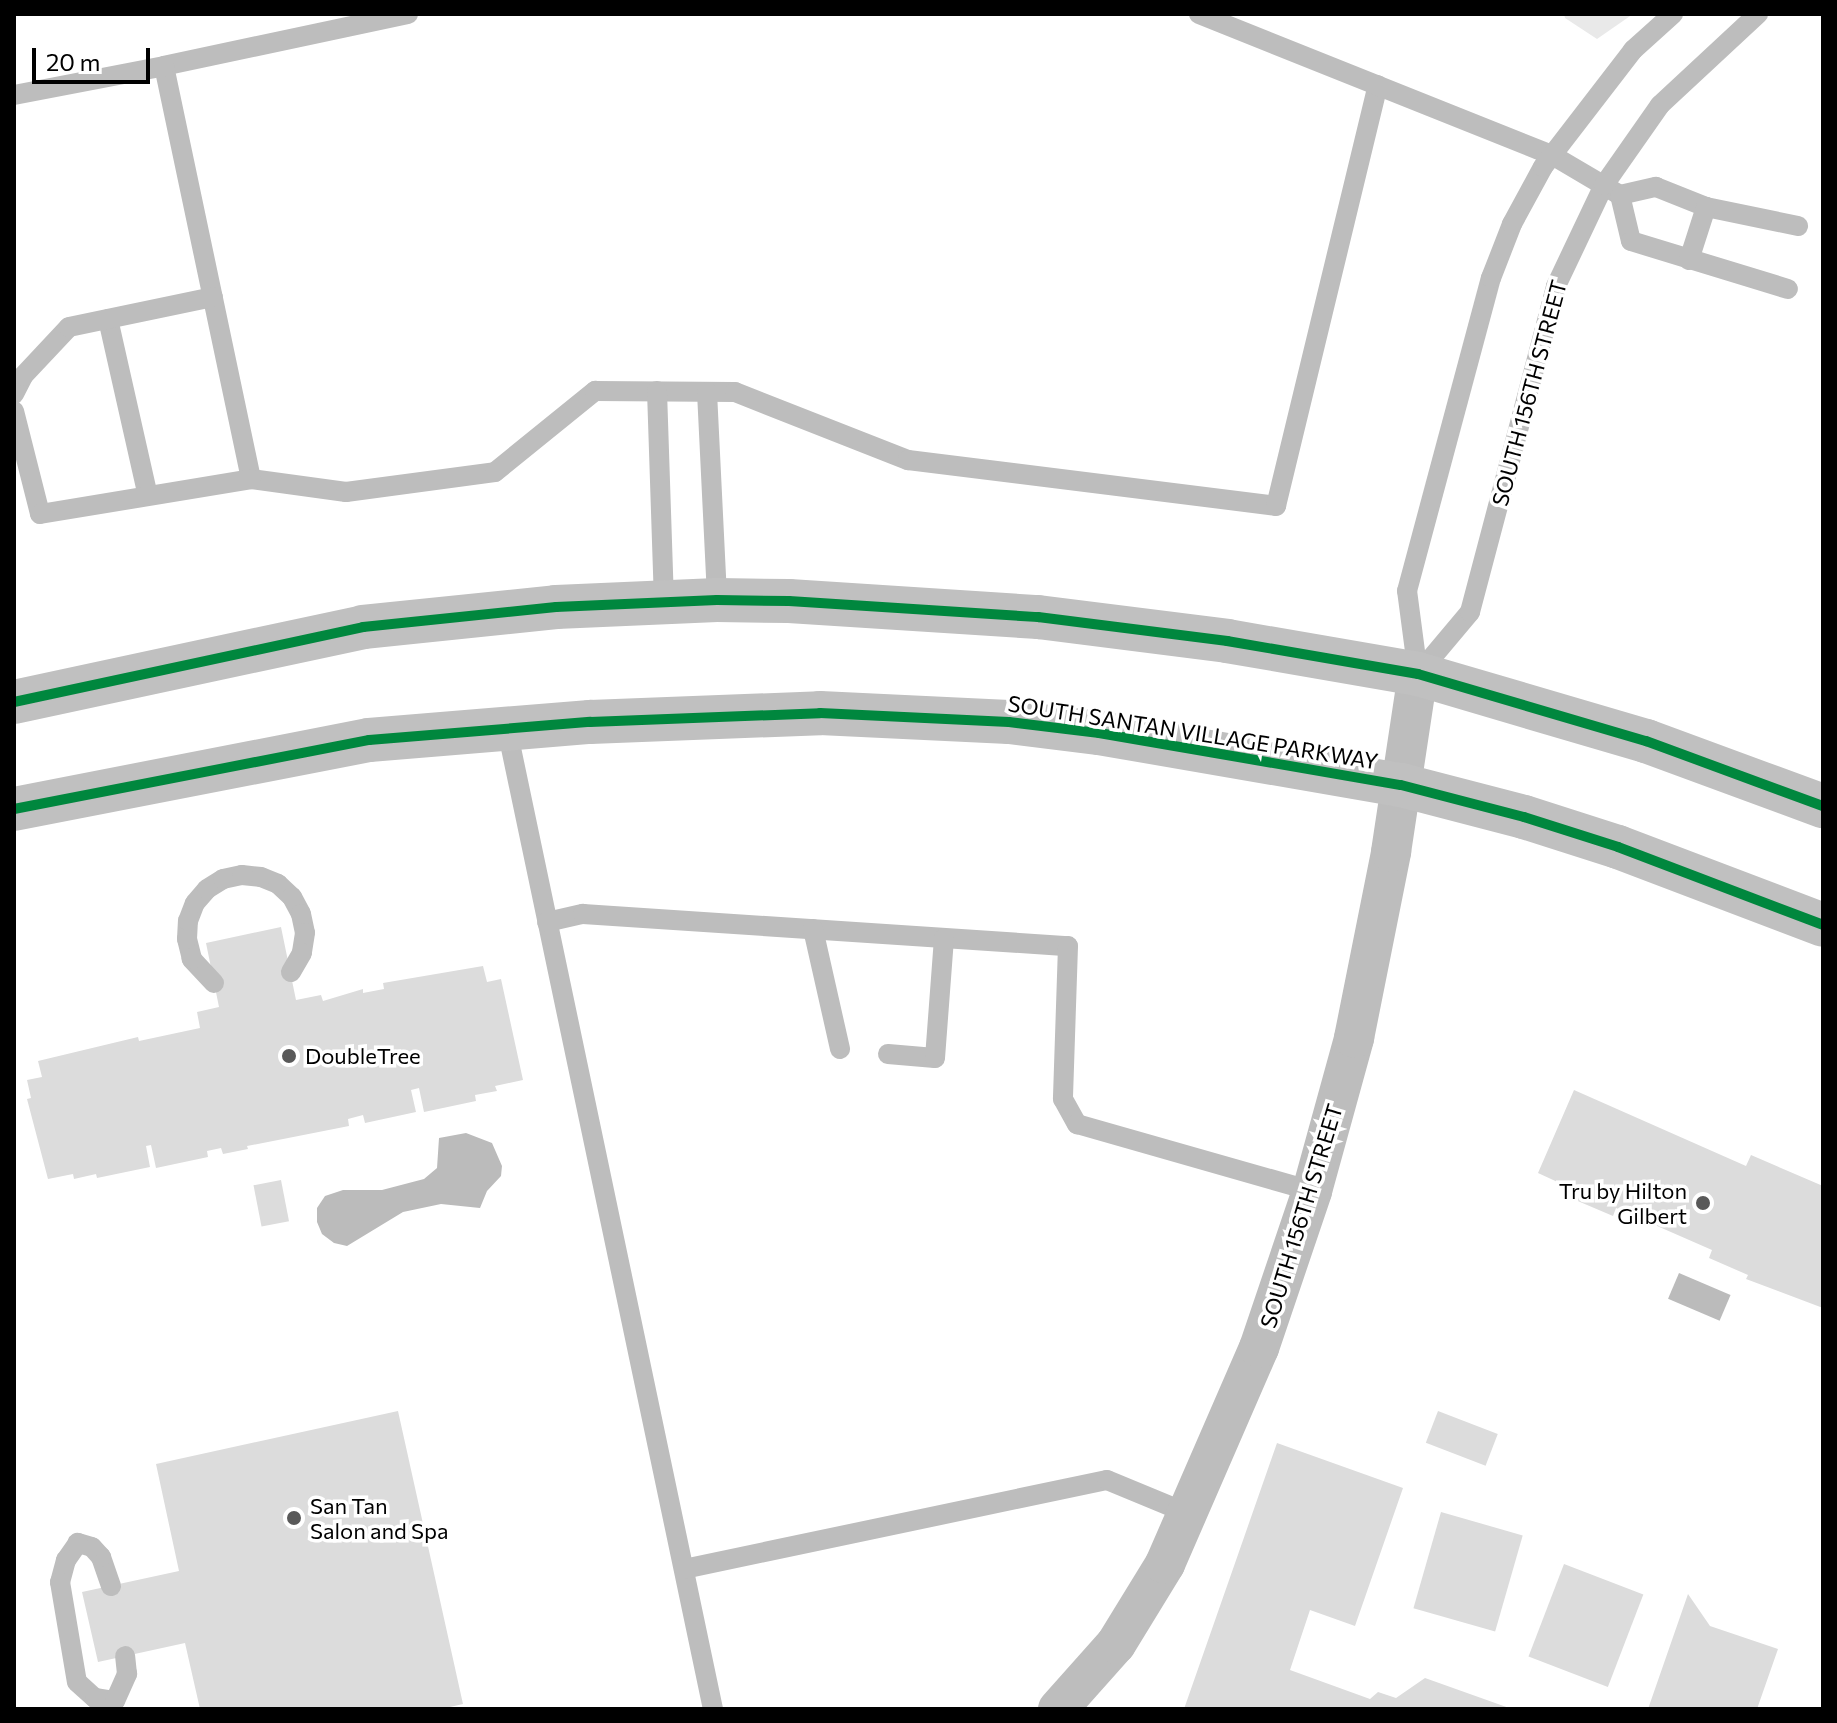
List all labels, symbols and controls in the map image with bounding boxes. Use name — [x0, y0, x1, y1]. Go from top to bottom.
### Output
scale bar — [36, 32, 154, 82]
text: 20 m — [46, 47, 100, 76]
street label: SOUTH 156TH STREET — [1486, 277, 1572, 509]
street label: SOUTH SANTAN VILLAGE PARKWAY — [1006, 690, 1380, 774]
place label: DoubleTree — [305, 1043, 421, 1069]
marker: DoubleTree — [280, 1047, 298, 1065]
street label: SOUTH 156TH STREET — [1254, 1101, 1348, 1331]
place label: Tru by Hilton Gilbert — [1559, 1177, 1687, 1228]
marker: Tru by Hilton Gilbert — [1694, 1194, 1712, 1212]
place label: San Tan Salon and Spa — [310, 1492, 448, 1544]
marker: San Tan Salon and Spa — [285, 1509, 303, 1527]

